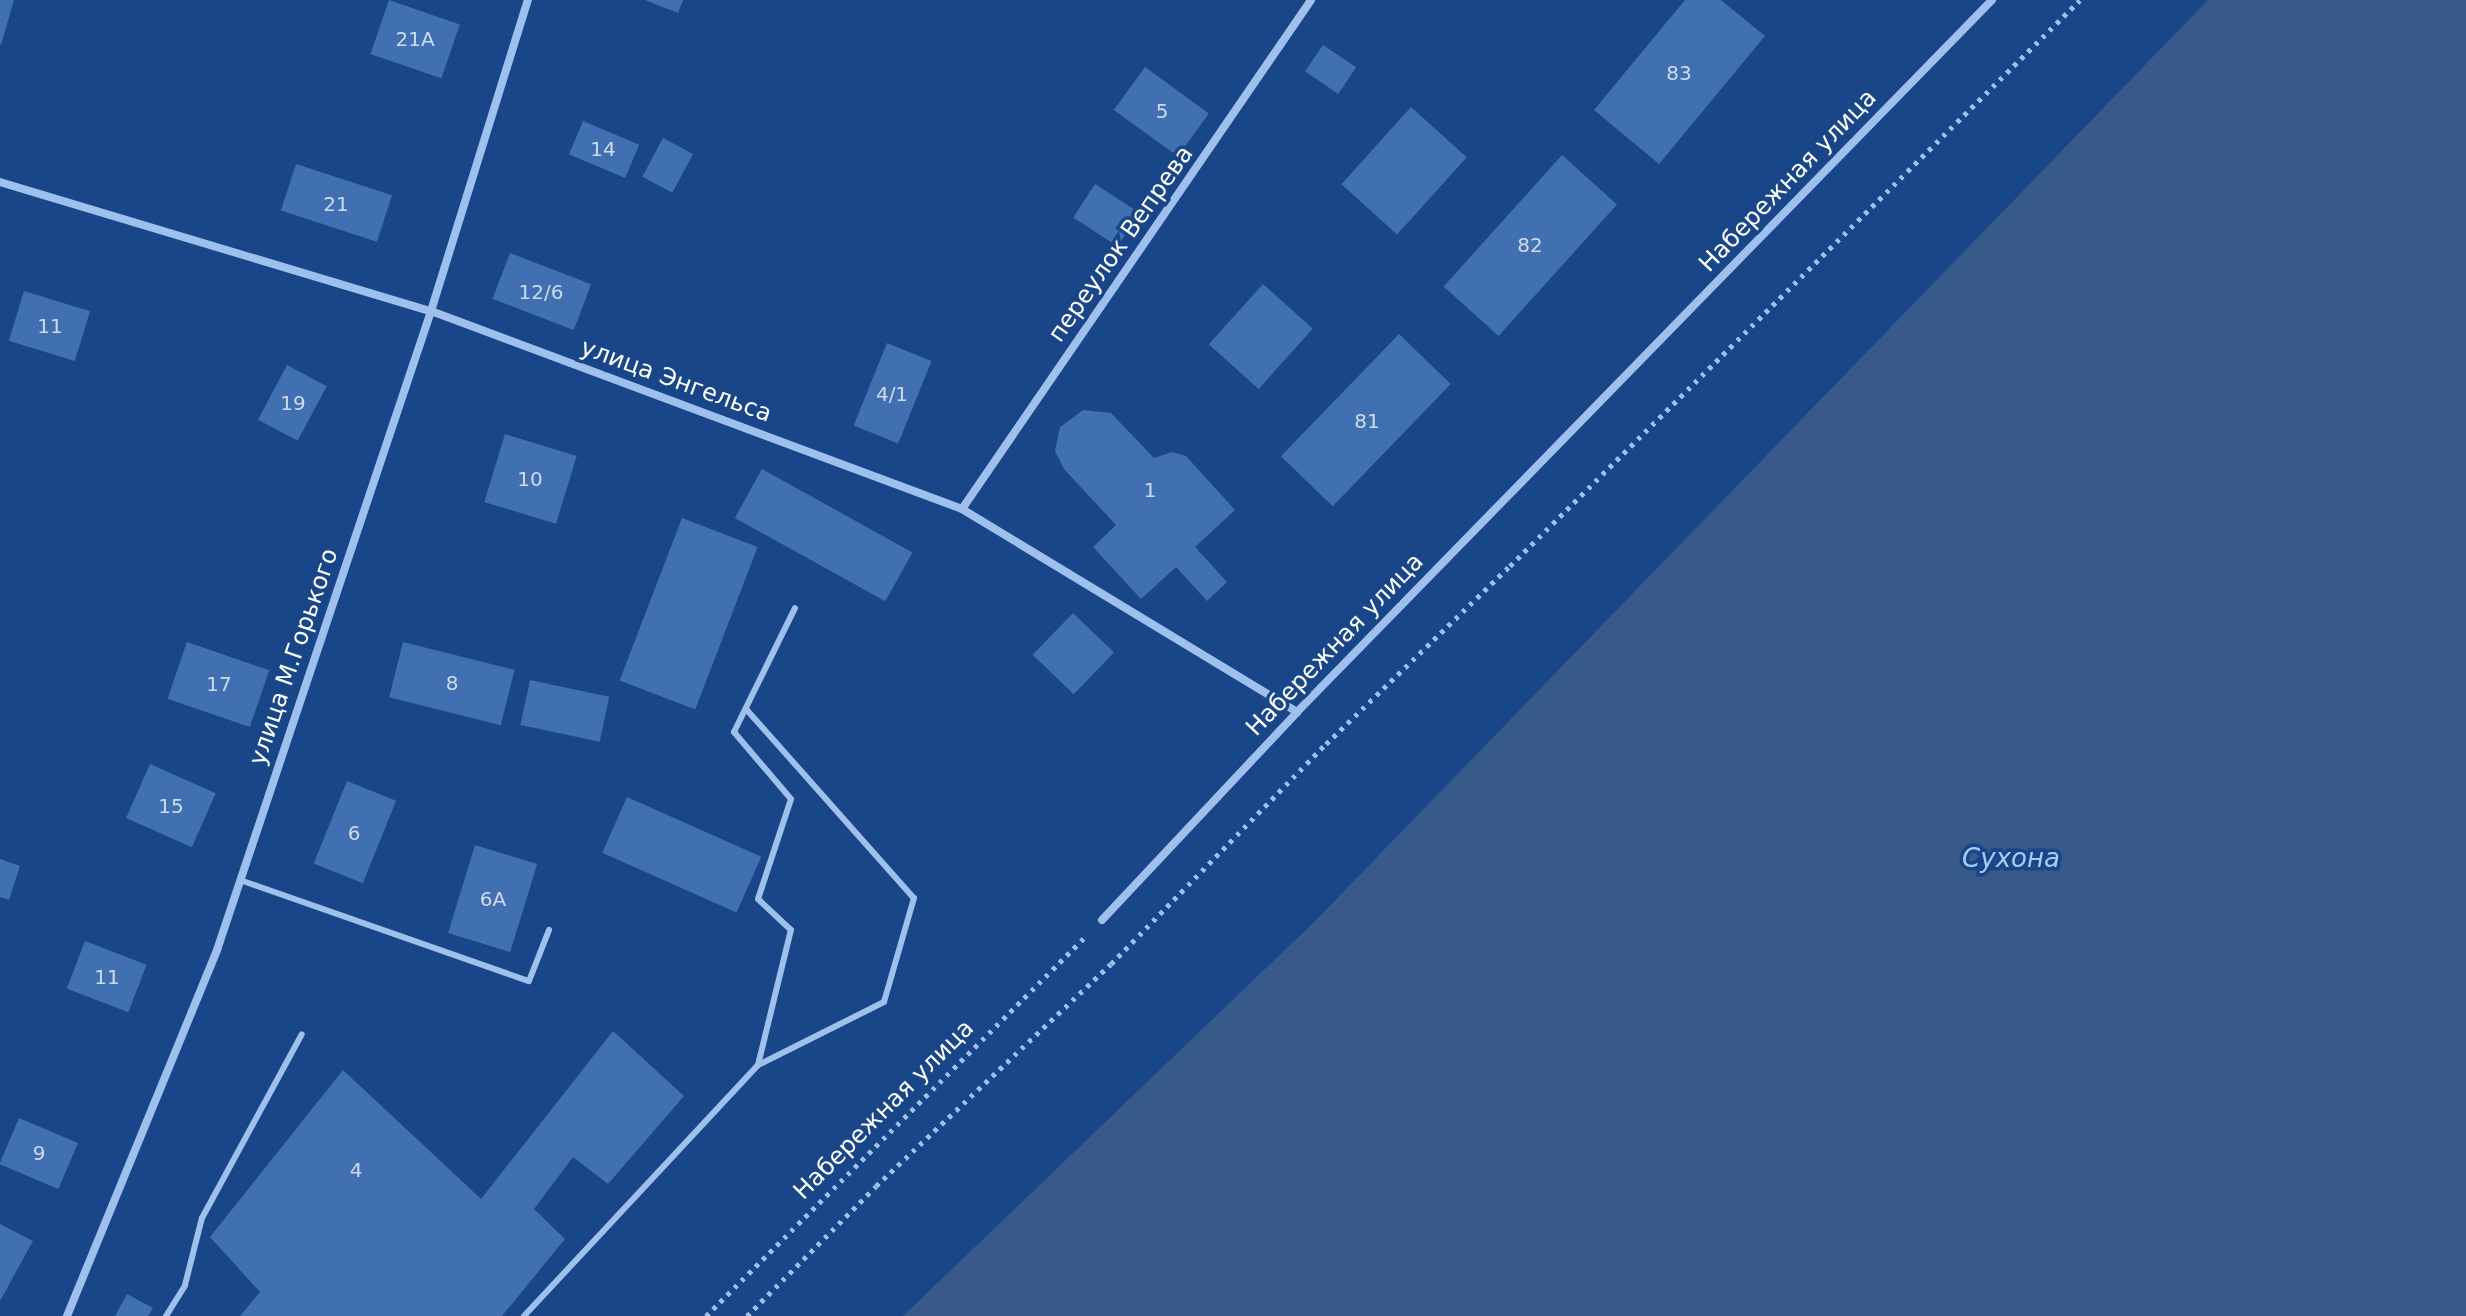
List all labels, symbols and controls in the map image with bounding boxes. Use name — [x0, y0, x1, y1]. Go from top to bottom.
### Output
house number: 21А — [395, 27, 435, 51]
house number: 83 — [1666, 61, 1692, 85]
street label: Набережная улица — [1693, 84, 1883, 278]
house number: 5 — [1156, 99, 1168, 123]
house number: 14 — [590, 137, 616, 161]
street label: переулок Вепрева — [1043, 140, 1199, 348]
house number: 21 — [323, 192, 349, 216]
house number: 82 — [1517, 233, 1543, 257]
house number: 12/6 — [519, 280, 563, 304]
house number: 11 — [37, 314, 63, 338]
street label: улица Энгельса — [577, 333, 775, 429]
house number: 4/1 — [876, 382, 908, 406]
house number: 19 — [280, 391, 306, 415]
house number: 81 — [1354, 409, 1380, 433]
house number: 10 — [517, 467, 543, 491]
house number: 1 — [1144, 478, 1156, 502]
street label: улица М.Горького — [243, 545, 345, 769]
street label: Набережная улица — [1240, 548, 1430, 742]
house number: 8 — [446, 671, 458, 695]
house number: 17 — [206, 672, 232, 696]
house number: 15 — [158, 794, 184, 818]
house number: 6 — [348, 821, 360, 845]
water label: Сухона — [1962, 843, 2060, 875]
house number: 6А — [480, 887, 506, 911]
house number: 11 — [94, 965, 120, 989]
street label: Набережная улица — [788, 1014, 980, 1206]
house number: 9 — [33, 1141, 45, 1165]
house number: 4 — [350, 1158, 362, 1182]

